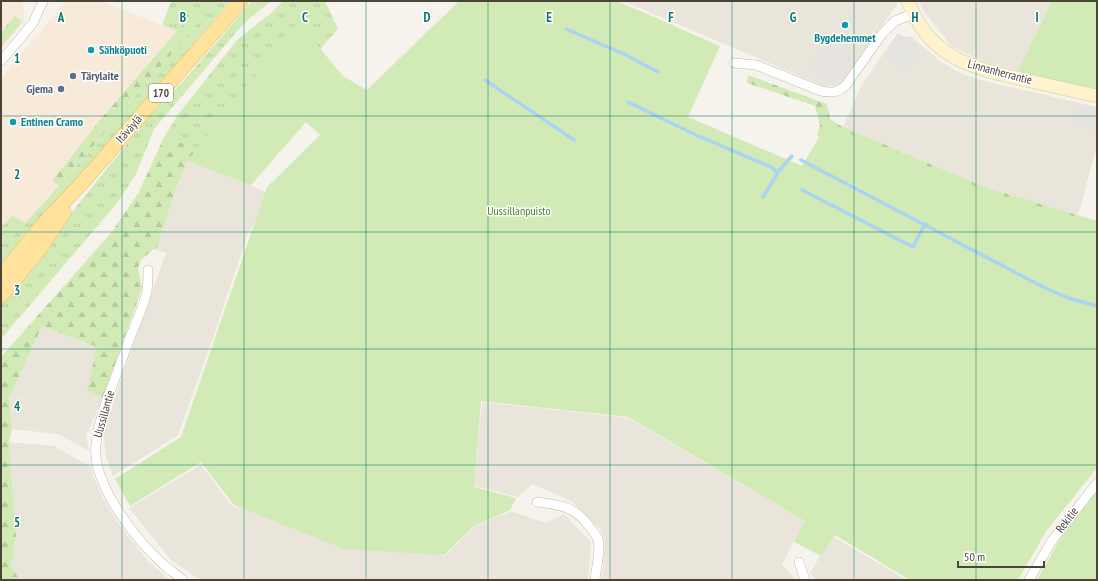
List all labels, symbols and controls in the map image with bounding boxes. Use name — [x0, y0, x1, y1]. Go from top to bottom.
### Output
text: A — [57, 9, 65, 26]
text: B — [180, 9, 186, 26]
text: C — [302, 9, 308, 26]
text: D — [424, 9, 431, 26]
text: E — [546, 9, 552, 26]
text: F — [668, 9, 674, 26]
text: G — [790, 9, 797, 26]
text: H — [912, 9, 919, 26]
text: I — [1035, 9, 1039, 26]
marker: Bygdehemmet — [840, 20, 850, 30]
place label: Bygdehemmet — [814, 30, 876, 45]
place label: Sähköpuoti — [99, 42, 147, 57]
marker: Sähköpuoti — [86, 45, 96, 55]
text: 1 — [14, 50, 20, 67]
street label: Linnanherrantie — [966, 56, 1034, 87]
place label: Tärylaite — [81, 68, 119, 83]
marker: Tärylaite — [68, 71, 78, 81]
place label: Gjema — [26, 81, 53, 96]
marker: Gjema — [56, 84, 66, 94]
road number: 170 — [149, 84, 173, 102]
street label: Itäväylä — [112, 111, 145, 146]
place label: Entinen Cramo — [21, 114, 84, 129]
marker: Entinen Cramo — [8, 117, 18, 127]
text: 2 — [14, 166, 20, 183]
park label: Uussillanpuisto — [487, 203, 551, 218]
text: 3 — [14, 282, 20, 299]
street label: Uussillantie — [90, 388, 117, 439]
text: 4 — [14, 398, 21, 415]
street label: Rekitie — [1052, 504, 1081, 536]
text: 5 — [14, 514, 20, 531]
scale bar — [958, 543, 1044, 569]
text: 50 m — [964, 549, 985, 564]

